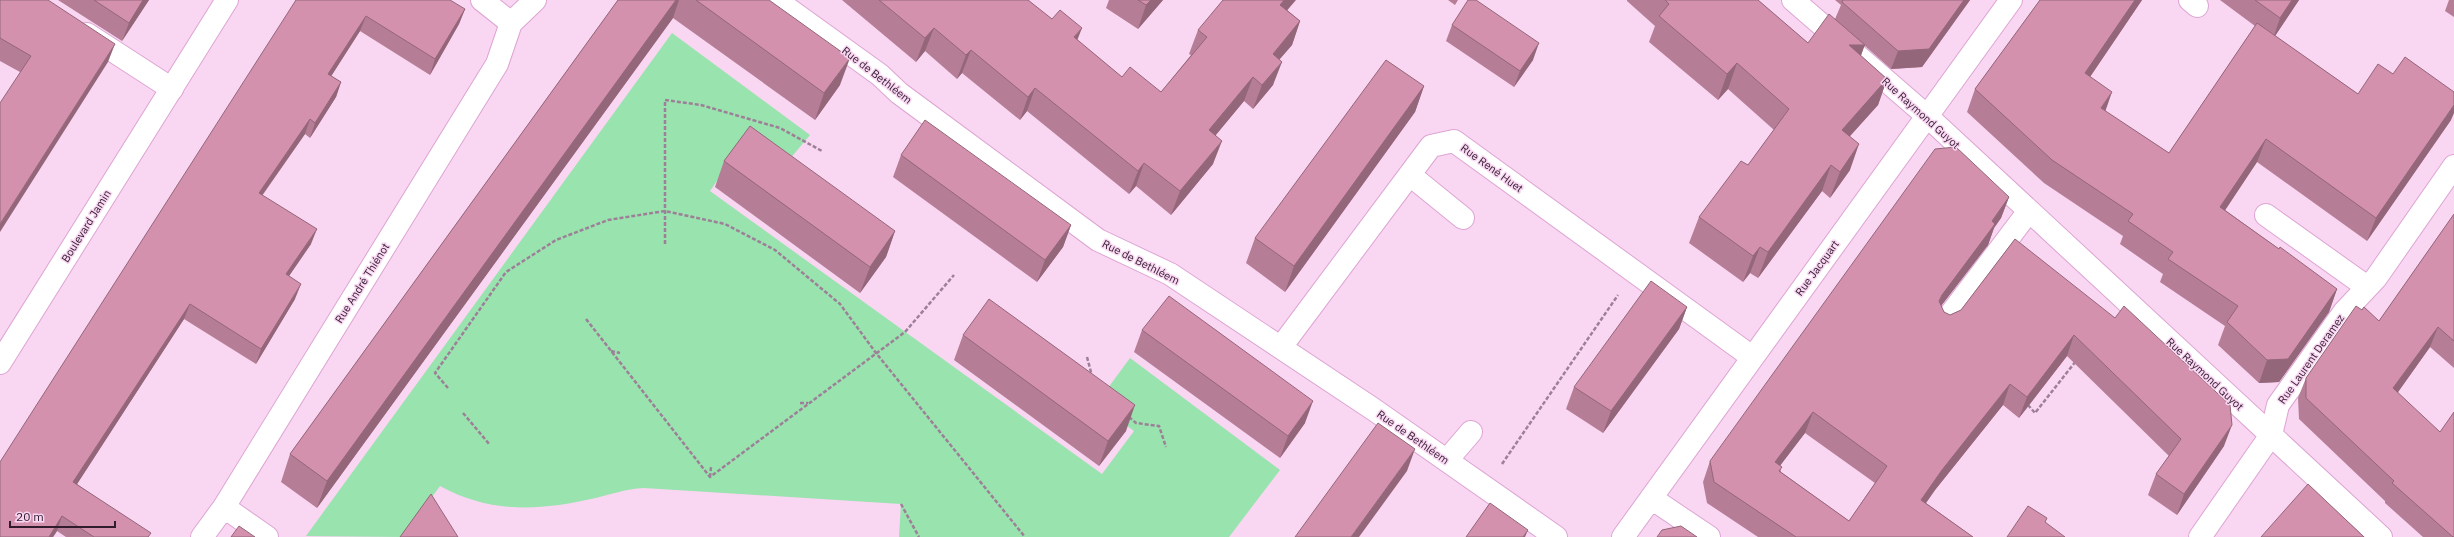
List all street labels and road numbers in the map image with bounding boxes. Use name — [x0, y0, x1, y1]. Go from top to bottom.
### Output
street label: Rue de Bethléem — [839, 43, 915, 107]
street label: Rue Raymond Guyot — [1879, 74, 1963, 152]
street label: Rue René Huet — [1458, 141, 1526, 195]
street label: Boulevard Jamin — [58, 187, 114, 265]
street label: Rue de Bethléem — [1100, 236, 1182, 288]
street label: Rue Jacquart — [1792, 237, 1842, 299]
street label: Rue André Thiénot — [332, 240, 392, 326]
street label: Rue Laurent Deramez — [2275, 311, 2347, 407]
street label: Rue Raymond Guyot — [2163, 335, 2247, 413]
street label: Rue de Bethléem — [1374, 407, 1452, 467]

